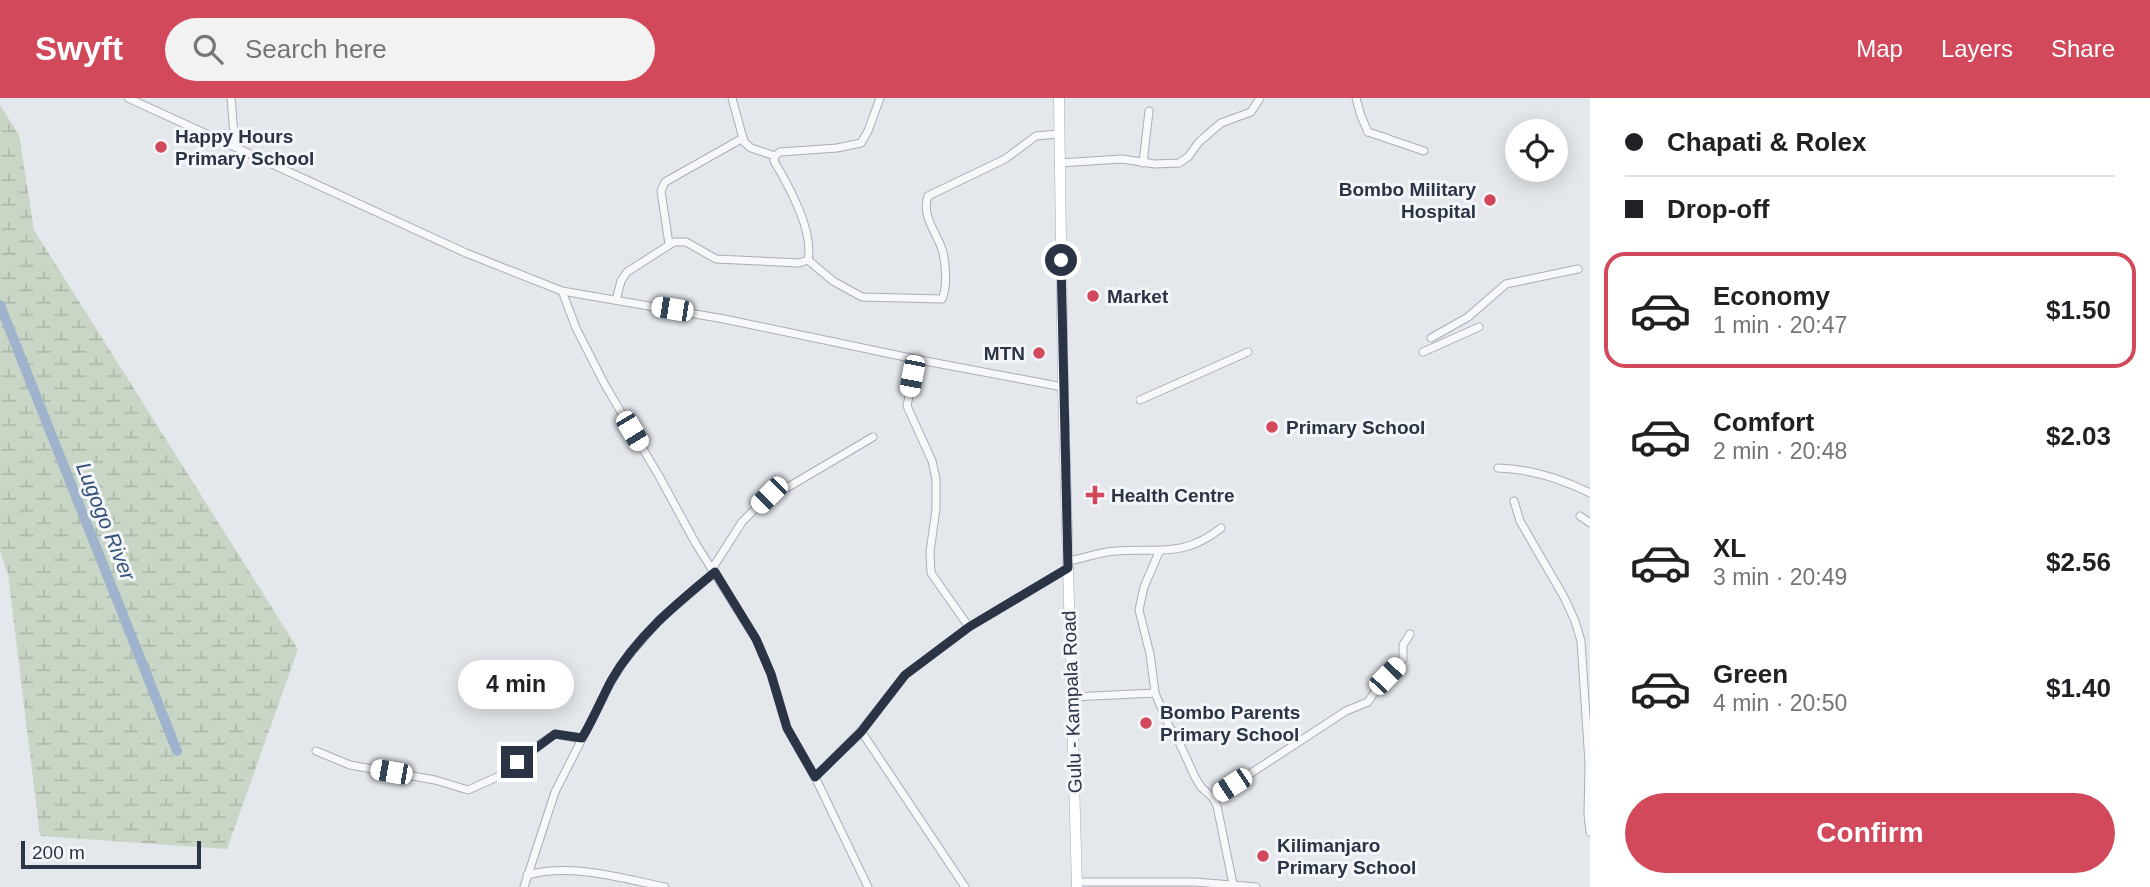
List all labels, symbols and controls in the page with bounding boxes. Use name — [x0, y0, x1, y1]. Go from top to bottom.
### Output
search box — [165, 18, 655, 81]
text: Swyft — [35, 30, 123, 67]
icon: search — [189, 30, 227, 68]
text: Search here — [245, 34, 387, 64]
text: Map — [1856, 35, 1903, 62]
text: Layers — [1941, 35, 2013, 62]
text: Share — [2051, 35, 2115, 62]
map controls — [1505, 119, 1568, 182]
button: locate — [1505, 119, 1568, 182]
place label: Happy Hours Primary School — [175, 126, 314, 169]
text: Chapati & Rolex — [1667, 127, 1866, 157]
marker: Happy Hours Primary School — [153, 139, 169, 155]
place label: Bombo Military Hospital — [1339, 179, 1476, 222]
marker: Bombo Military Hospital — [1482, 192, 1498, 208]
text: Drop-off — [1667, 194, 1770, 224]
route start — [1045, 244, 1077, 276]
icon: car — [1629, 279, 1692, 342]
text: Economy — [1713, 281, 1830, 311]
place label: Market — [1107, 286, 1169, 307]
marker: Market — [1085, 288, 1101, 304]
car — [650, 295, 695, 323]
text: $1.50 — [2046, 295, 2111, 325]
text: 1 min · 20:47 — [1713, 312, 1847, 338]
place label: MTN — [984, 343, 1025, 364]
marker: MTN — [1031, 345, 1047, 361]
car — [898, 353, 927, 399]
icon: car — [1629, 405, 1692, 468]
text: Comfort — [1713, 407, 1814, 437]
car — [613, 408, 652, 454]
place label: Primary School — [1286, 417, 1425, 438]
marker: Primary School — [1264, 419, 1280, 435]
text: $2.03 — [2046, 421, 2111, 451]
text: 2 min · 20:48 — [1713, 438, 1847, 464]
water label: Lugogo River — [72, 459, 140, 584]
car — [747, 473, 792, 517]
marker: Health Centre — [1085, 485, 1105, 505]
place label: Health Centre — [1111, 485, 1235, 506]
icon: car — [1629, 531, 1692, 594]
text: XL — [1713, 533, 1746, 563]
text: $2.56 — [2046, 547, 2111, 577]
text: 3 min · 20:49 — [1713, 564, 1847, 590]
street label: Gulu - Kampala Road — [1058, 610, 1086, 794]
car — [1365, 654, 1410, 698]
icon: car — [1629, 657, 1692, 720]
text: Green — [1713, 659, 1788, 689]
callout: 4 min — [459, 660, 575, 710]
text: 4 min — [486, 671, 546, 697]
text: $1.40 — [2046, 673, 2111, 703]
text: 4 min · 20:50 — [1713, 690, 1847, 716]
place label: Bombo Parents Primary School — [1160, 702, 1300, 745]
marker: Bombo Parents Primary School — [1138, 715, 1154, 731]
route end — [501, 746, 533, 778]
car — [369, 758, 414, 786]
car — [1209, 765, 1256, 805]
button: Confirm — [1625, 793, 2115, 873]
place label: Kilimanjaro Primary School — [1277, 835, 1416, 878]
scale bar — [21, 838, 201, 870]
text: 200 m — [32, 842, 85, 863]
marker: Kilimanjaro Primary School — [1255, 848, 1271, 864]

